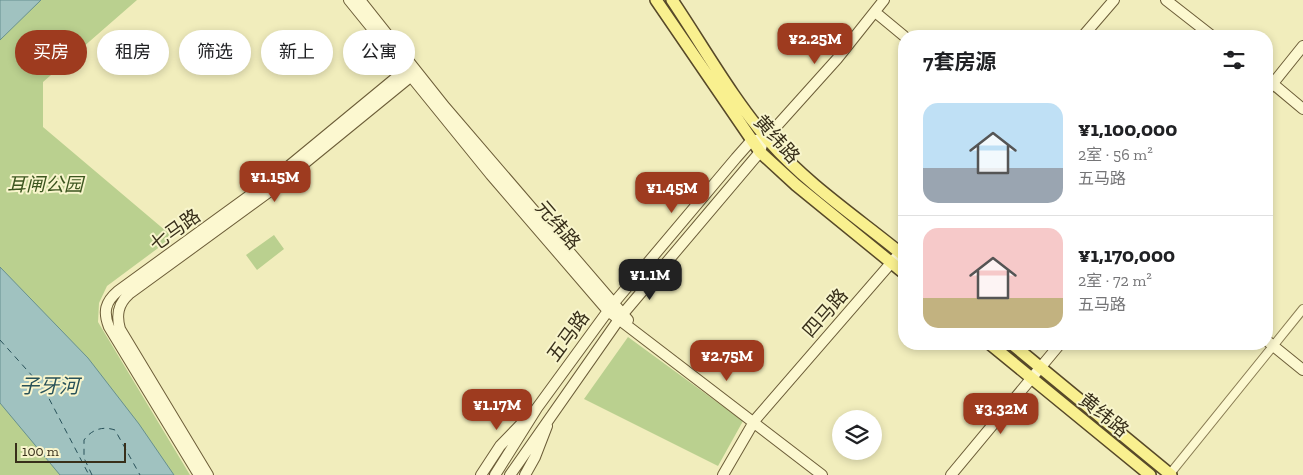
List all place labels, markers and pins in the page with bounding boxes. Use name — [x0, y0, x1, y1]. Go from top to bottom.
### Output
pin: ¥2.25M — [774, 22, 856, 65]
pin: ¥1.15M — [234, 160, 316, 203]
pin: ¥1.45M — [631, 172, 713, 214]
pin: ¥1.1M — [615, 258, 685, 301]
pin: ¥2.75M — [686, 340, 768, 382]
pin: ¥1.17M — [456, 388, 538, 431]
pin: ¥3.32M — [960, 392, 1042, 435]

